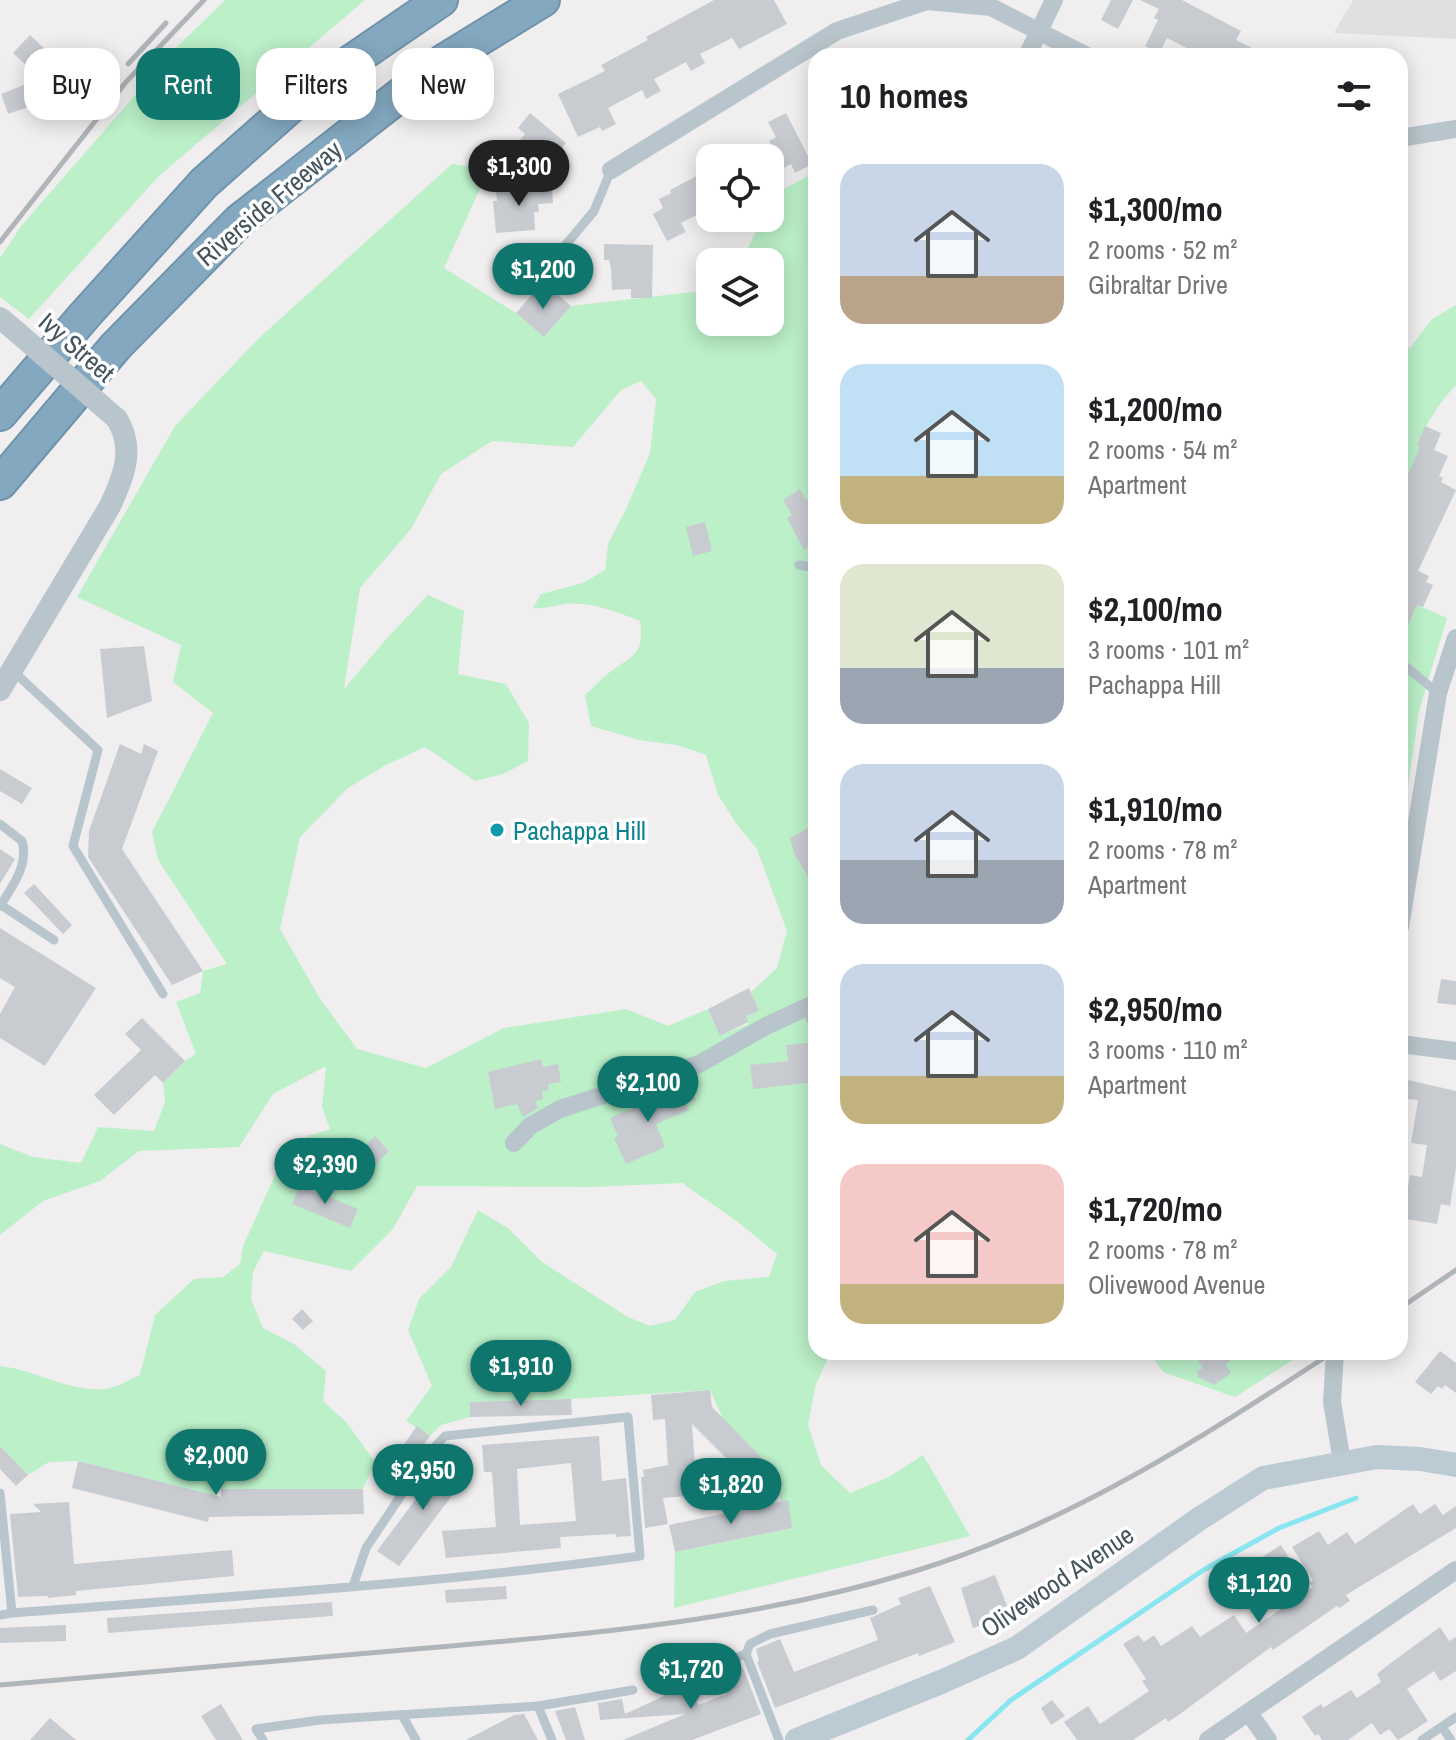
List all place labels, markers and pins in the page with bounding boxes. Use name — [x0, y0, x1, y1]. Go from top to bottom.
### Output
pin: $1,300 — [454, 140, 584, 208]
pin: $1,200 — [478, 243, 608, 311]
place label: Pachappa Hill — [513, 813, 646, 848]
marker: Pachappa Hill — [488, 821, 506, 839]
pin: $2,100 — [583, 1056, 713, 1124]
pin: $2,390 — [260, 1138, 390, 1206]
pin: $1,910 — [456, 1340, 586, 1408]
pin: $2,000 — [151, 1429, 281, 1497]
pin: $2,950 — [358, 1444, 488, 1512]
pin: $1,820 — [666, 1458, 796, 1526]
pin: $1,120 — [1194, 1557, 1324, 1625]
pin: $1,720 — [626, 1643, 756, 1711]

